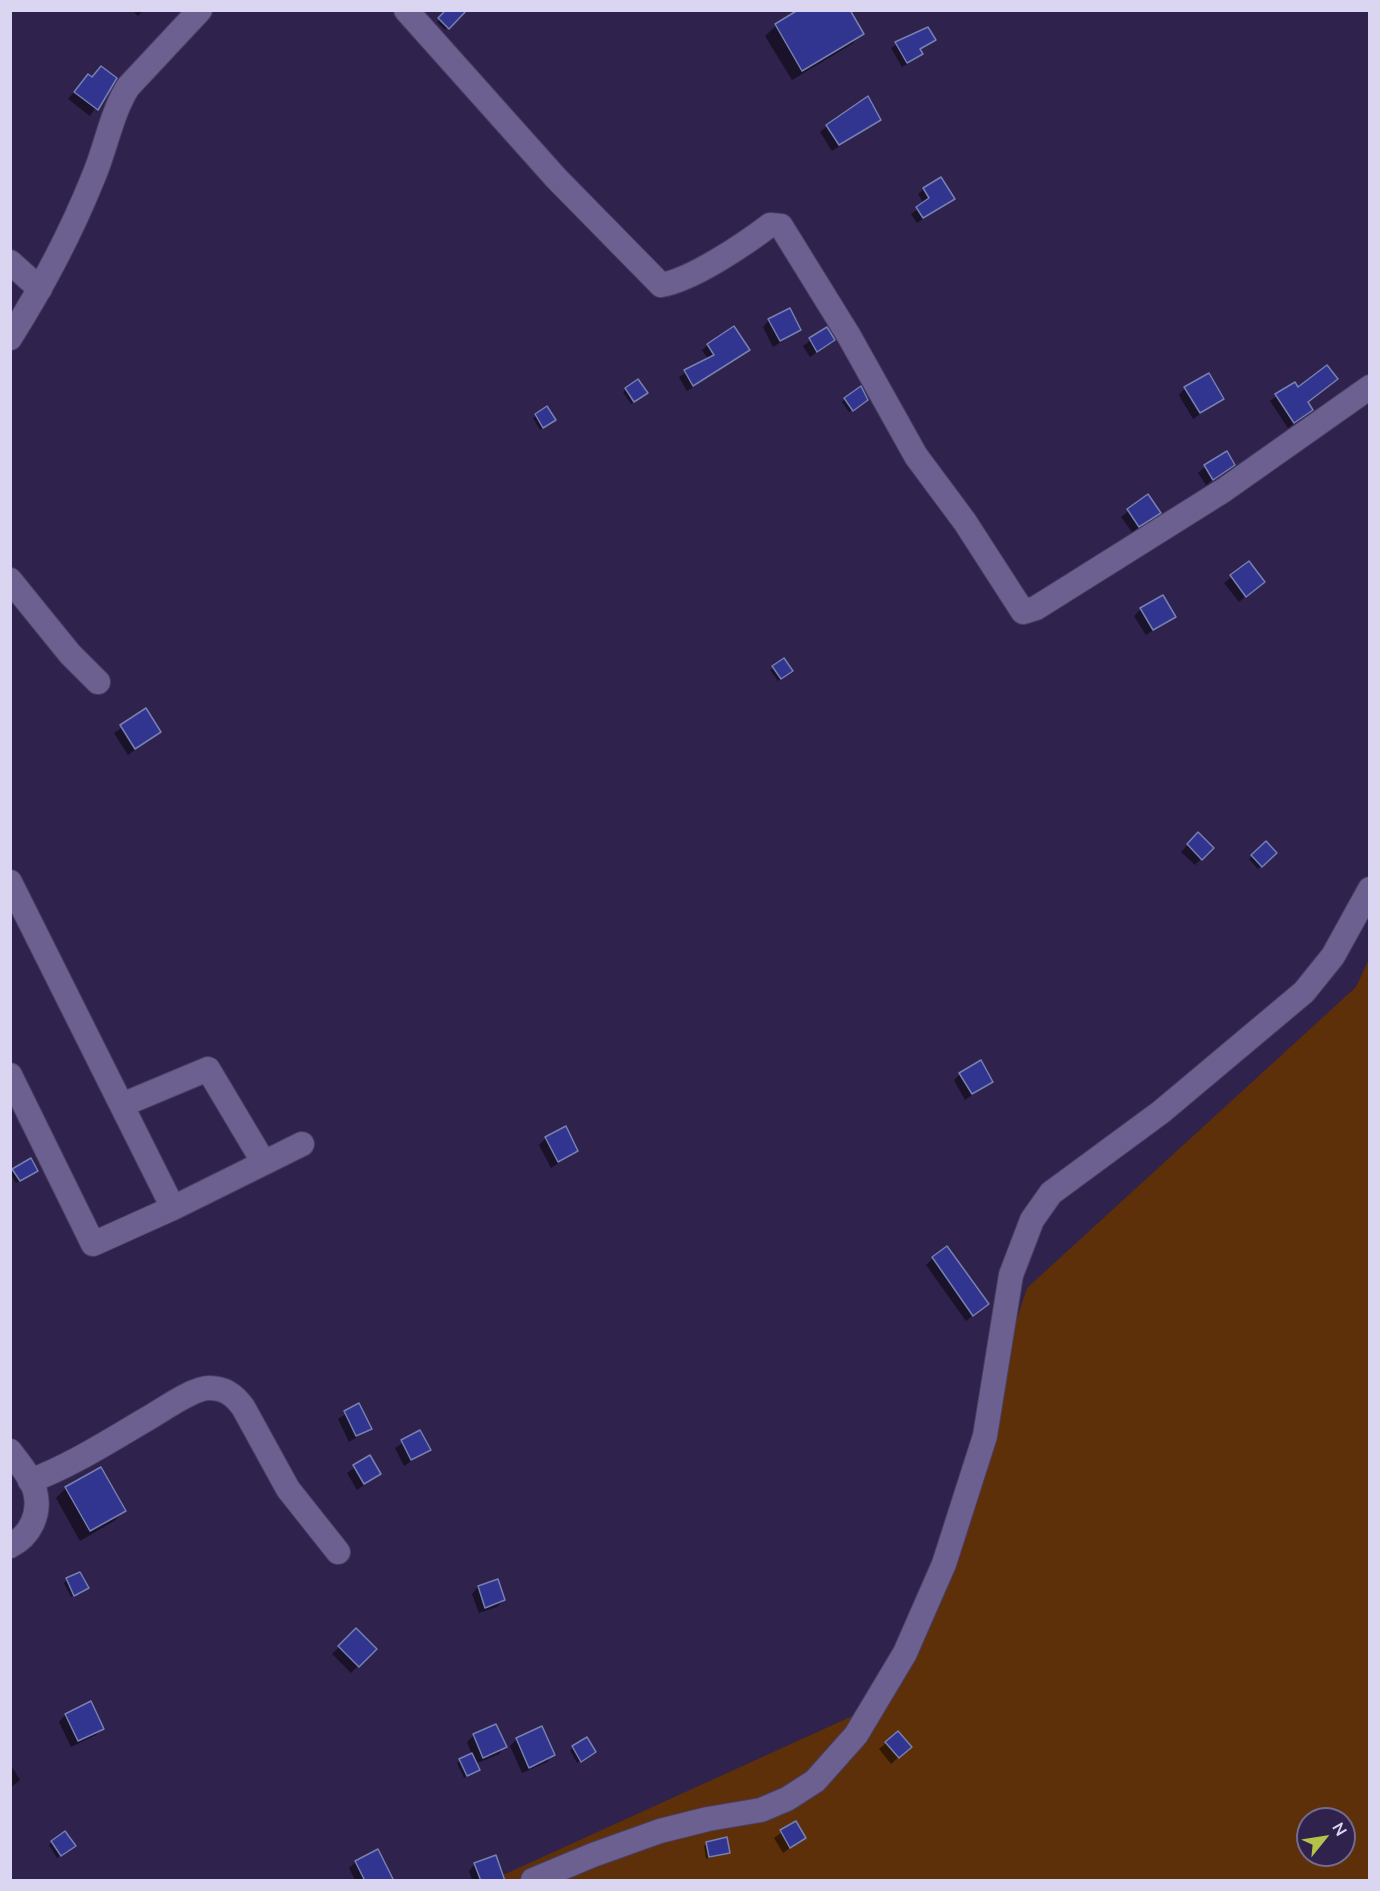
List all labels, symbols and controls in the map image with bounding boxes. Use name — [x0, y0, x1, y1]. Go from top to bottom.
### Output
north arrow — [1296, 1807, 1356, 1867]
text: N — [1328, 1819, 1352, 1839]

